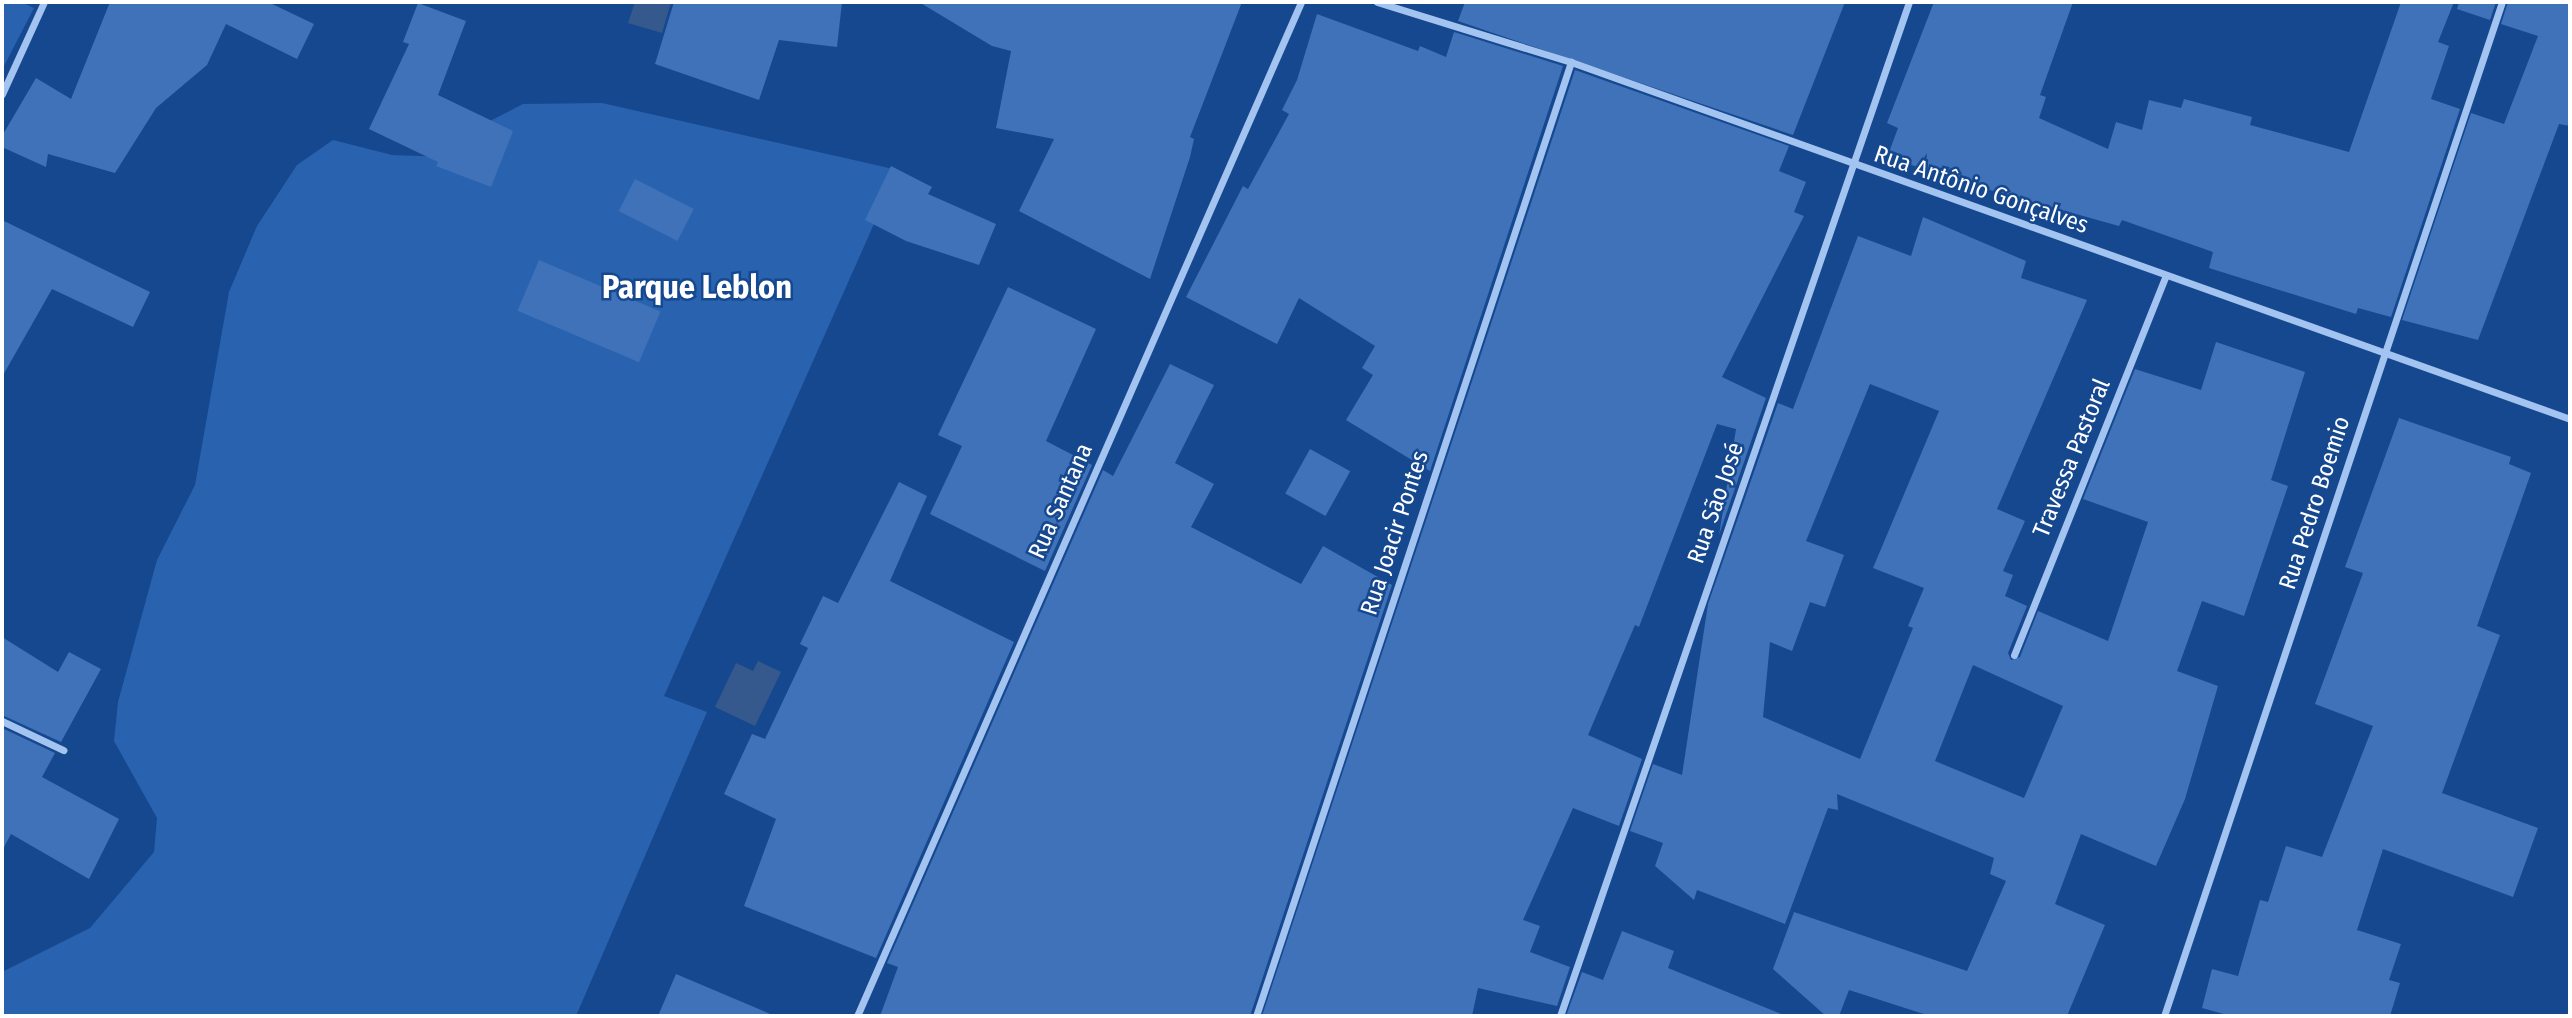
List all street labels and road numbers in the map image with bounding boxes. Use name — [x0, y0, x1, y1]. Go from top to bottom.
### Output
street label: Rua Antônio Gonçalves — [1870, 140, 2092, 240]
street label: Travessa Pastoral — [2027, 375, 2117, 541]
street label: Rua Pedro Boemio — [2273, 413, 2357, 593]
street label: Rua Santana — [1023, 439, 1099, 563]
street label: Rua São José — [1682, 439, 1750, 567]
street label: Rua Joacir Pontes — [1355, 447, 1435, 619]

